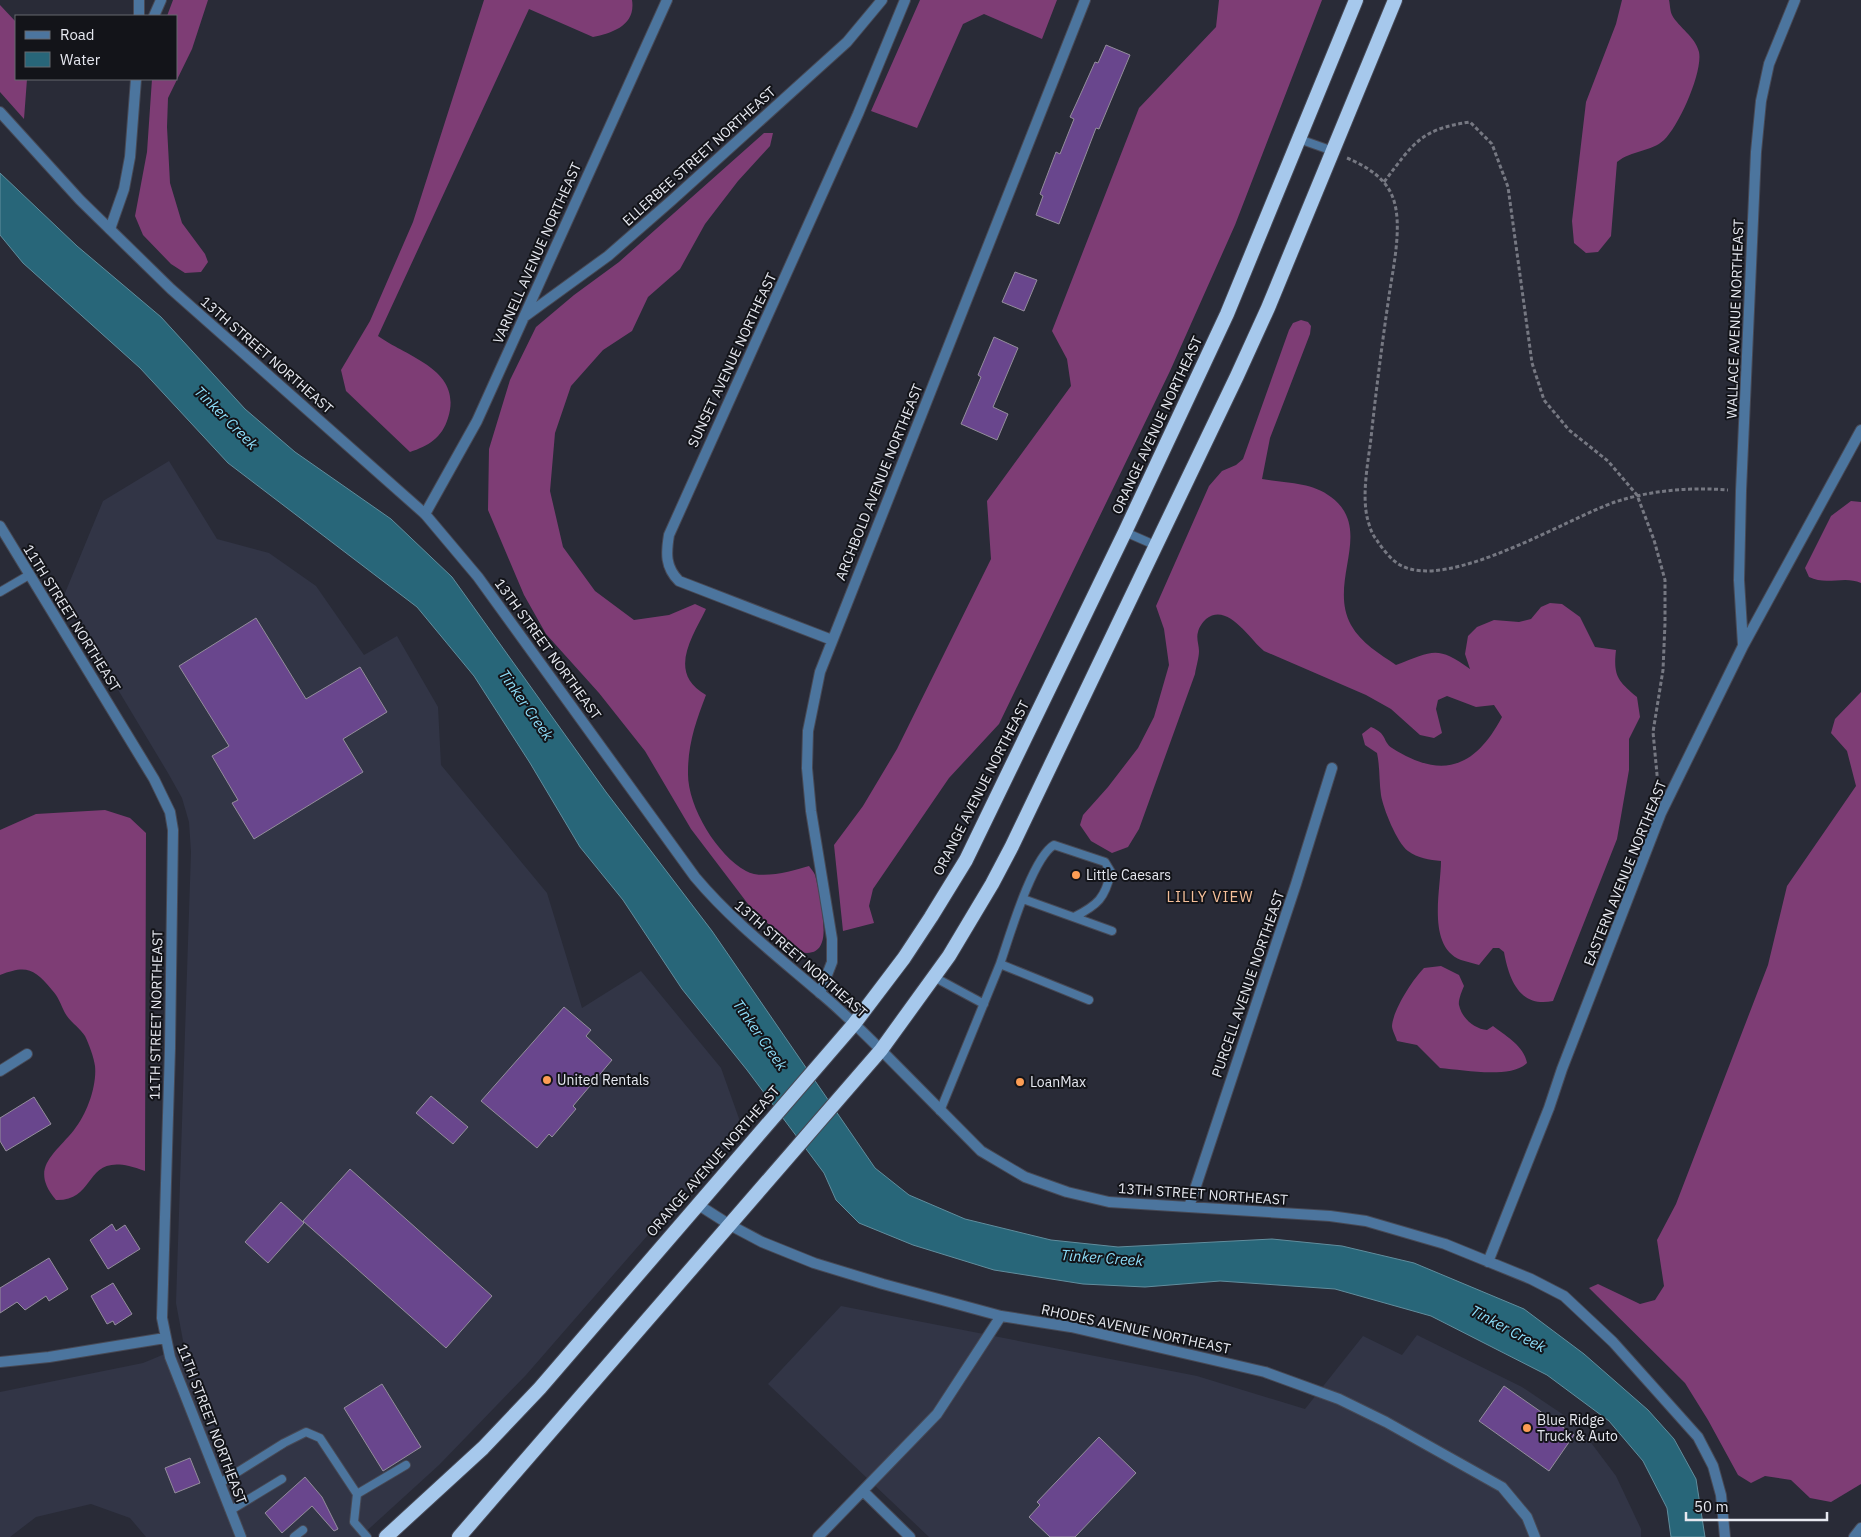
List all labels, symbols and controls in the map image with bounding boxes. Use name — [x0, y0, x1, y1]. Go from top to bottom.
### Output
legend — [15, 15, 178, 80]
text: Road — [60, 25, 95, 44]
text: Water — [60, 50, 101, 69]
street label: ELLERBEE STREET NORTHEAST — [619, 82, 779, 230]
street label: VARNELL AVENUE NORTHEAST — [489, 160, 585, 346]
street label: WALLACE AVENUE NORTHEAST — [1723, 219, 1747, 419]
street label: SUNSET AVENUE NORTHEAST — [684, 270, 780, 450]
street label: 13TH STREET NORTHEAST — [197, 292, 337, 418]
street label: ORANGE AVENUE NORTHEAST — [1108, 333, 1206, 517]
street label: ARCHBOLD AVENUE NORTHEAST — [831, 381, 927, 583]
water label: Tinker Creek — [190, 382, 262, 454]
street label: 11TH STREET NORTHEAST — [19, 541, 125, 695]
street label: 13TH STREET NORTHEAST — [491, 575, 605, 723]
water label: Tinker Creek — [495, 665, 558, 744]
street label: ORANGE AVENUE NORTHEAST — [929, 697, 1033, 879]
street label: EASTERN AVENUE NORTHEAST — [1579, 777, 1671, 969]
place label: Little Caesars — [1086, 866, 1171, 884]
marker: Little Caesars — [1070, 869, 1082, 881]
district label: LILLY VIEW — [1166, 887, 1254, 906]
street label: PURCELL AVENUE NORTHEAST — [1208, 888, 1288, 1080]
street label: 13TH STREET NORTHEAST — [731, 896, 871, 1022]
street label: 11TH STREET NORTHEAST — [146, 930, 166, 1100]
water label: Tinker Creek — [729, 995, 792, 1074]
place label: United Rentals — [557, 1071, 649, 1089]
place label: LoanMax — [1030, 1073, 1086, 1091]
marker: United Rentals — [541, 1074, 553, 1086]
marker: LoanMax — [1014, 1076, 1026, 1088]
street label: ORANGE AVENUE NORTHEAST — [642, 1082, 784, 1240]
street label: 13TH STREET NORTHEAST — [1118, 1179, 1288, 1209]
water label: Tinker Creek — [1060, 1245, 1144, 1270]
street label: RHODES AVENUE NORTHEAST — [1040, 1300, 1232, 1358]
water label: Tinker Creek — [1467, 1301, 1549, 1356]
street label: 11TH STREET NORTHEAST — [173, 1341, 251, 1507]
place label: Blue Ridge Truck & Auto — [1537, 1411, 1618, 1445]
marker: Blue Ridge Truck & Auto — [1521, 1422, 1533, 1434]
scale bar — [1686, 1490, 1827, 1522]
text: 50 m — [1694, 1497, 1729, 1516]

